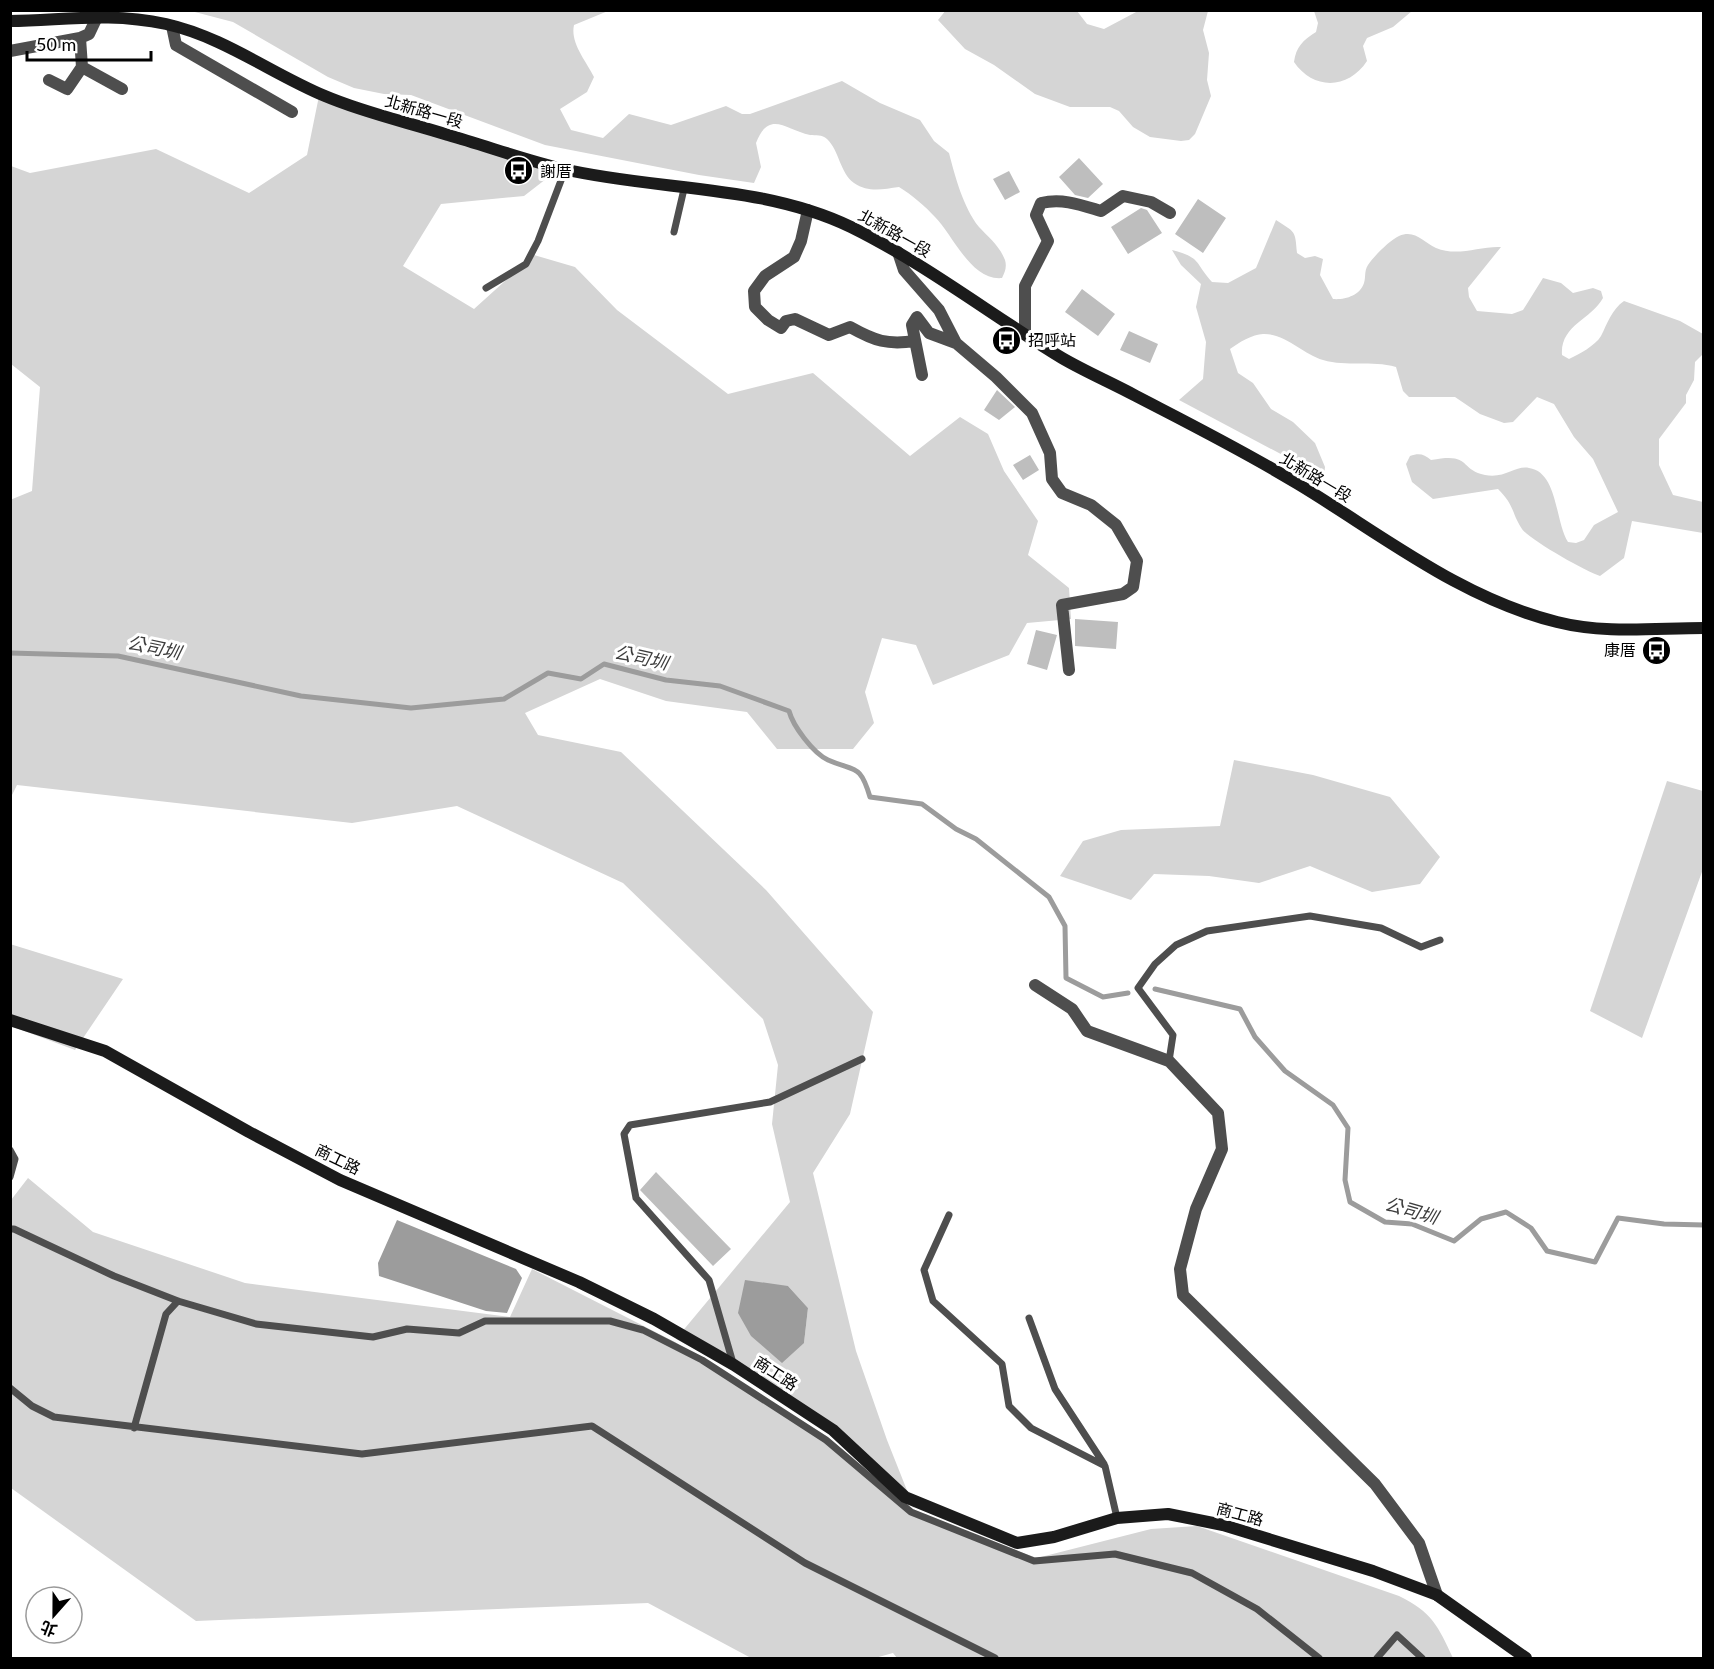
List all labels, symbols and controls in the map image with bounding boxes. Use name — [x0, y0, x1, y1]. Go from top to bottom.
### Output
scale bar — [27, 24, 152, 62]
text: 50 m — [36, 33, 76, 55]
street label: 北新路一段 — [383, 90, 465, 131]
bus stop icon: 謝厝 — [503, 155, 535, 187]
place label: 謝厝 — [540, 161, 572, 180]
street label: 北新路一段 — [856, 205, 935, 260]
bus stop icon: 招呼站 — [991, 324, 1023, 356]
place label: 招呼站 — [1028, 330, 1076, 349]
street label: 北新路一段 — [1277, 448, 1355, 505]
water label: 公司圳 — [126, 631, 186, 664]
bus stop icon: 康厝 — [1641, 634, 1673, 666]
water label: 公司圳 — [612, 640, 673, 674]
place label: 康厝 — [1604, 640, 1636, 659]
street label: 商工路 — [312, 1139, 364, 1178]
water label: 公司圳 — [1382, 1192, 1443, 1229]
street label: 商工路 — [751, 1352, 802, 1394]
street label: 商工路 — [1214, 1498, 1266, 1529]
north arrow — [24, 1585, 84, 1645]
text: 北 — [38, 1618, 59, 1641]

